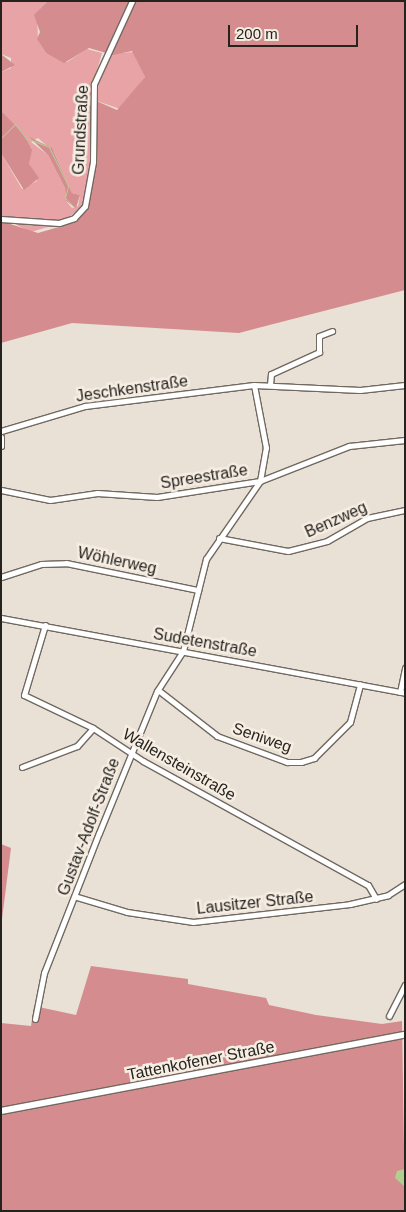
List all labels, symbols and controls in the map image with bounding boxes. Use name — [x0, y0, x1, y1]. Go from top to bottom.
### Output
scale bar — [231, 15, 361, 47]
text: 200 m — [236, 25, 278, 42]
street label: Grundstraße — [69, 85, 93, 175]
street label: Jeschkenstraße — [75, 372, 189, 406]
street label: Spreestraße — [159, 461, 249, 493]
street label: Benzweg — [302, 498, 370, 542]
street label: Wöhlerweg — [76, 543, 158, 579]
street label: Sudetenstraße — [152, 624, 258, 662]
street label: Seniweg — [230, 719, 294, 757]
street label: Wallensteinstraße — [119, 725, 239, 805]
street label: Gustav-Adolf-Straße — [54, 755, 124, 899]
street label: Lausitzer Straße — [196, 887, 314, 919]
street label: Tattenkofener Straße — [126, 1037, 276, 1085]

